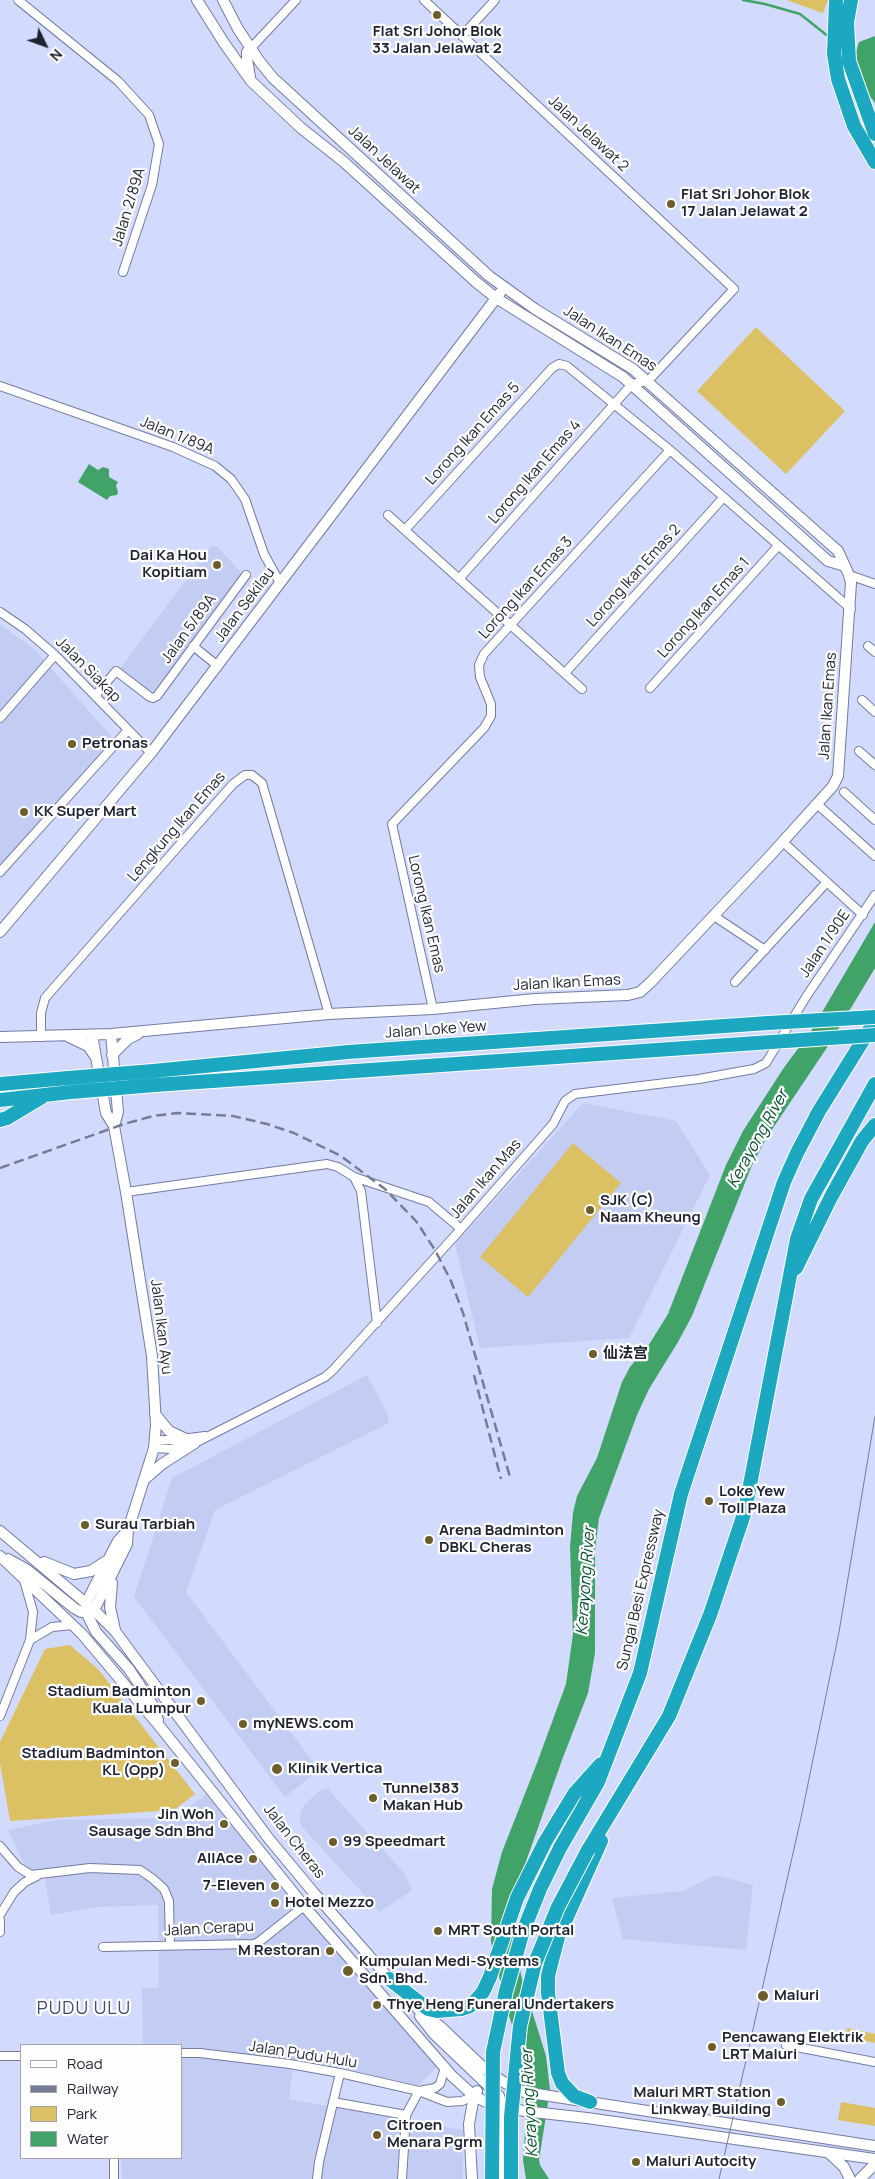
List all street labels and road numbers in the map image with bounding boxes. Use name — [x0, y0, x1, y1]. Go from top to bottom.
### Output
street label: Jalan Jelawat 2 — [544, 92, 632, 176]
street label: Jalan Jelawat — [344, 122, 424, 198]
street label: Jalan 2/89A — [109, 166, 149, 248]
street label: Jalan Ikan Emas — [560, 302, 660, 376]
street label: Lorong Ikan Emas 5 — [422, 379, 524, 489]
street label: Jalan 1/89A — [137, 413, 217, 459]
street label: Lorong Ikan Emas 4 — [485, 416, 585, 528]
street label: Lorong Ikan Emas 2 — [583, 521, 685, 631]
street label: Lorong Ikan Emas 3 — [475, 533, 577, 643]
street label: Lorong Ikan Emas 1 — [654, 554, 754, 662]
street label: Jalan Sekilau — [211, 564, 279, 646]
street label: Jalan 5/89A — [158, 591, 220, 667]
street label: Jalan Siakap — [52, 634, 124, 706]
street label: Jalan Ikan Emas — [815, 652, 841, 760]
street label: Lengkung Ikan Emas — [124, 768, 230, 886]
street label: Lorong Ikan Emas — [404, 853, 448, 975]
street label: Jalan 1/90E — [796, 907, 854, 981]
street label: Jalan Ikan Emas — [513, 971, 621, 995]
street label: Jalan Loke Yew — [385, 1017, 487, 1043]
street label: Jalan Ikan Mas — [447, 1136, 525, 1222]
street label: Jalan Ikan Ayu — [146, 1278, 176, 1376]
street label: Sungai Besi Expressway — [614, 1508, 668, 1672]
street label: Jalan Cheras — [260, 1801, 328, 1883]
street label: Jalan Cerapu — [164, 1918, 254, 1940]
street label: Jalan Pudu Hulu — [248, 2038, 358, 2072]

